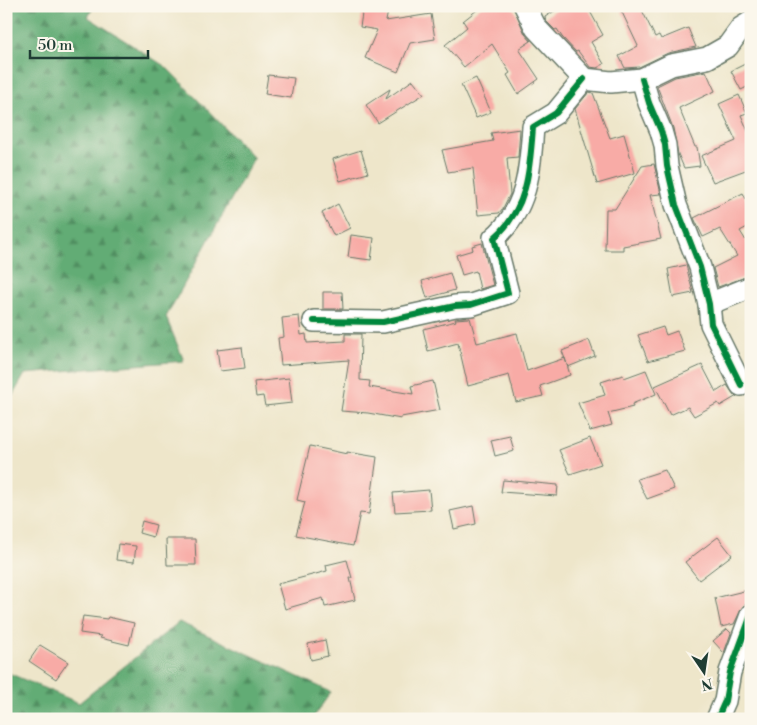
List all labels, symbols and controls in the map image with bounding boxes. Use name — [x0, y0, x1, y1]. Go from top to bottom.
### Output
scale bar — [30, 28, 148, 60]
text: 50 m — [38, 36, 72, 55]
north arrow — [680, 648, 730, 698]
text: N — [699, 674, 714, 694]

